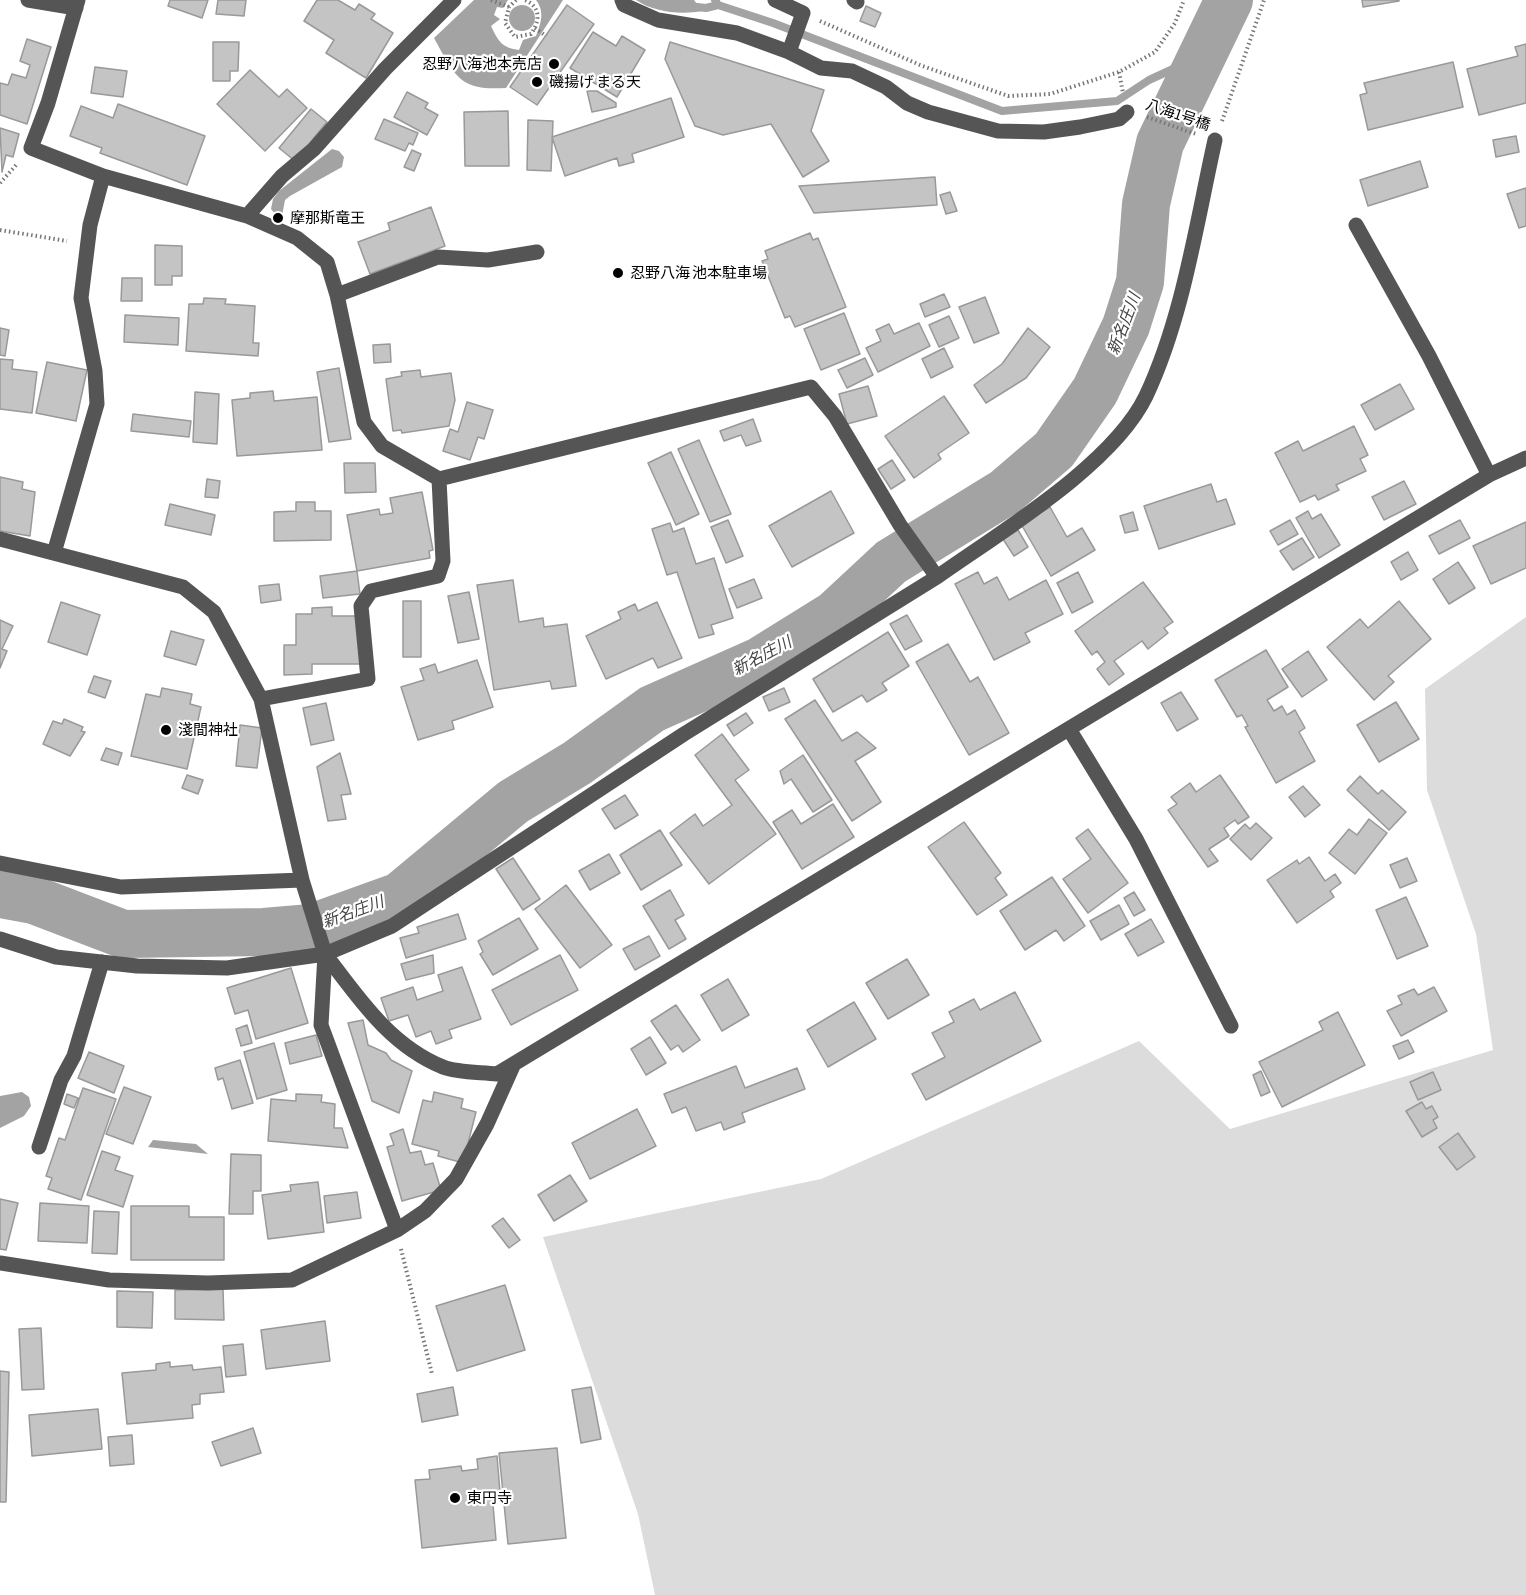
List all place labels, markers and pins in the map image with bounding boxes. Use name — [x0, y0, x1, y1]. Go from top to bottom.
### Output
place label: 忍野八海池本売店 — [422, 55, 542, 73]
marker: 忍野八海池本売店 — [547, 57, 561, 71]
place label: 磯揚げ まる天 — [549, 73, 641, 91]
marker: 磯揚げ まる天 — [530, 75, 544, 89]
place label: 摩那斯竜王 — [290, 209, 365, 227]
marker: 摩那斯竜王 — [271, 211, 285, 225]
place label: 忍野八海 池本駐車場 — [630, 264, 767, 282]
marker: 忍野八海 池本駐車場 — [611, 266, 625, 280]
place label: 淺間神社 — [178, 721, 238, 739]
marker: 淺間神社 — [159, 723, 173, 737]
place label: 東円寺 — [467, 1489, 512, 1507]
marker: 東円寺 — [448, 1491, 462, 1505]

